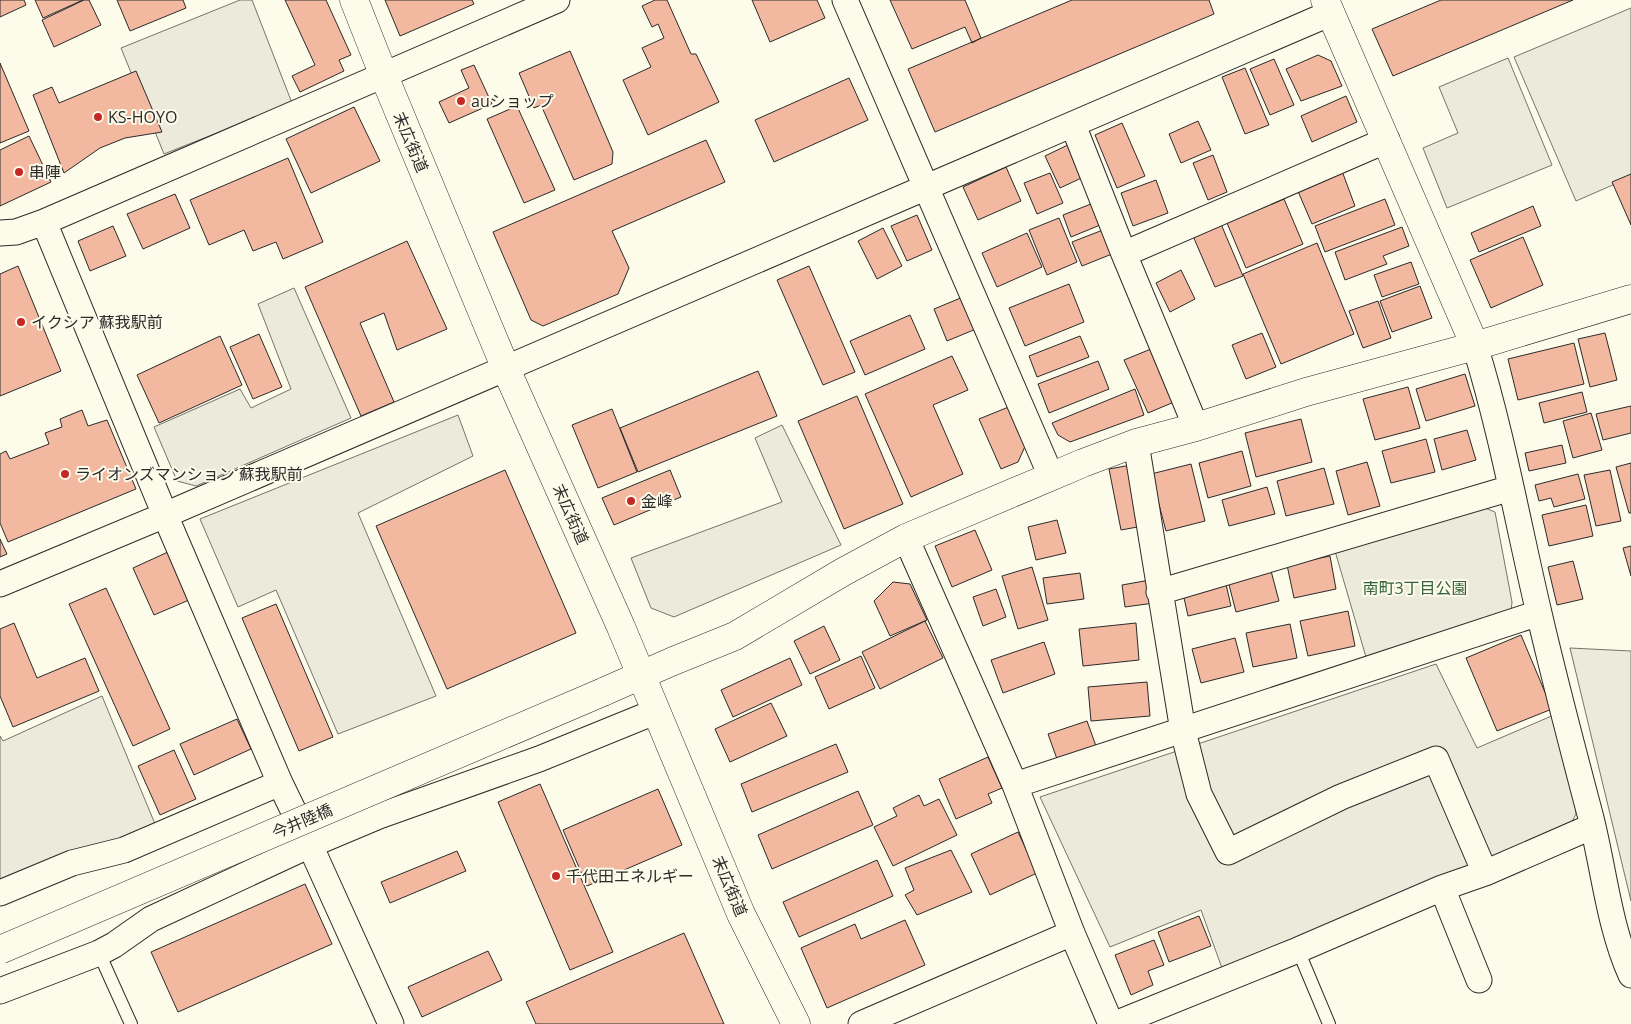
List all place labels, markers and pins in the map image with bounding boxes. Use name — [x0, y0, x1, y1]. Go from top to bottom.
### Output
place label: auショップ — [471, 90, 554, 112]
marker: auショップ — [455, 95, 467, 107]
place label: KS-HOYO — [108, 106, 177, 128]
marker: KS-HOYO — [92, 111, 104, 123]
place label: 串陣 — [29, 161, 61, 183]
marker: 串陣 — [13, 166, 25, 178]
place label: イクシア 蘇我駅前 — [31, 311, 163, 333]
marker: イクシア 蘇我駅前 — [15, 316, 27, 328]
place label: ライオンズマンション 蘇我駅前 — [75, 463, 303, 485]
marker: ライオンズマンション 蘇我駅前 — [59, 468, 71, 480]
place label: 金峰 — [641, 490, 673, 512]
marker: 金峰 — [625, 495, 637, 507]
place label: 千代田エネルギー — [566, 865, 694, 887]
marker: 千代田エネルギー — [550, 870, 562, 882]

